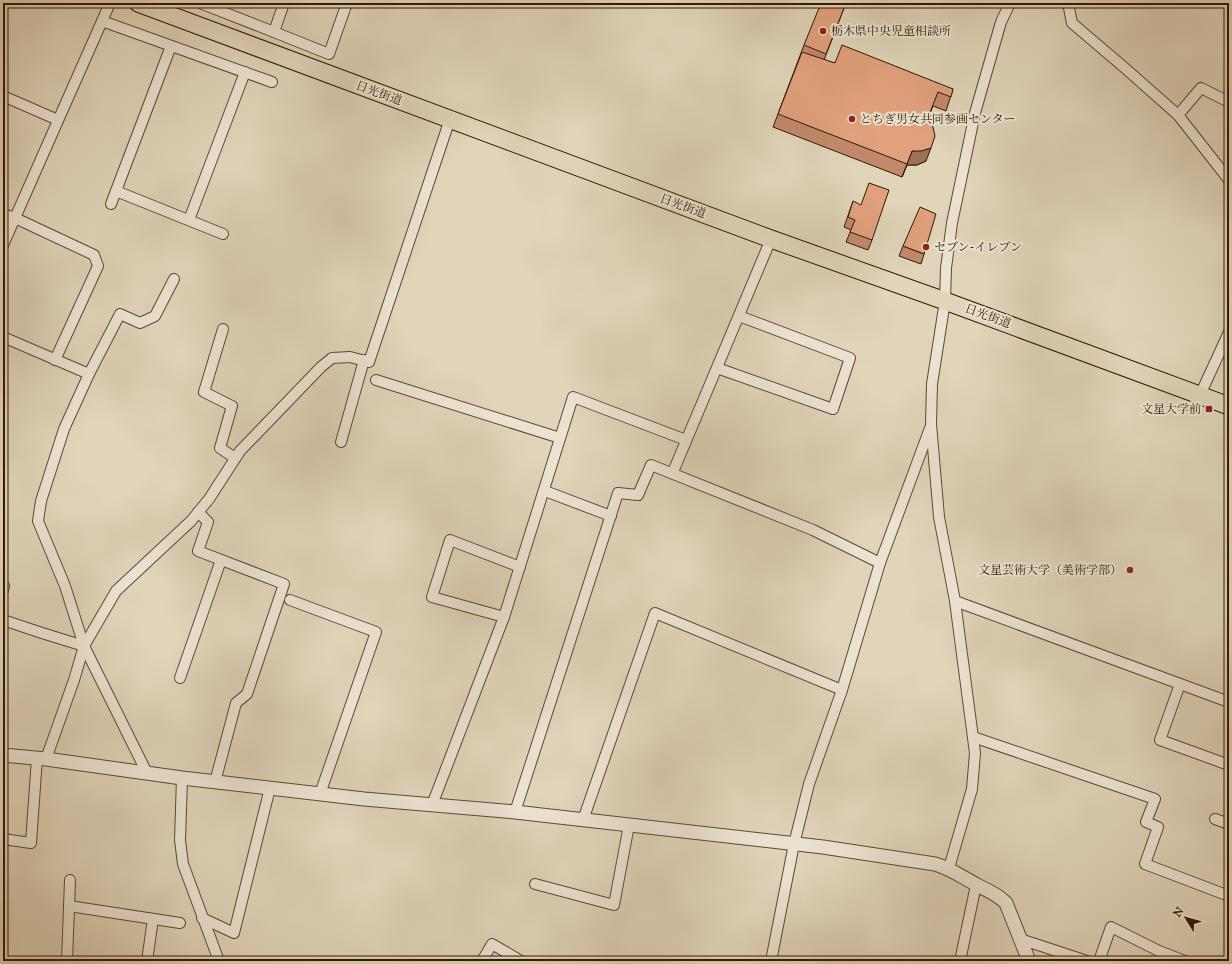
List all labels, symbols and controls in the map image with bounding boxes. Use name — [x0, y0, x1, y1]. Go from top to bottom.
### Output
place label: 栃木県中央児童相談所 — [831, 24, 951, 38]
marker: 栃木県中央児童相談所 — [818, 26, 828, 36]
street label: 日光街道 — [354, 78, 404, 108]
place label: とちぎ男女共同参画センター — [860, 112, 1016, 126]
marker: とちぎ男女共同参画センター — [847, 114, 857, 124]
street label: 日光街道 — [658, 191, 708, 221]
place label: セブン-イレブン — [934, 240, 1022, 254]
marker: セブン-イレブン — [921, 242, 931, 252]
street label: 日光街道 — [963, 301, 1013, 331]
place label: 文星大学前 — [1141, 402, 1201, 416]
marker: 文星大学前 — [1204, 404, 1214, 414]
place label: 文星芸術大学（美術学部） — [978, 563, 1122, 577]
marker: 文星芸術大学（美術学部） — [1125, 565, 1135, 575]
north arrow — [1166, 898, 1206, 938]
text: N — [1170, 904, 1187, 920]

